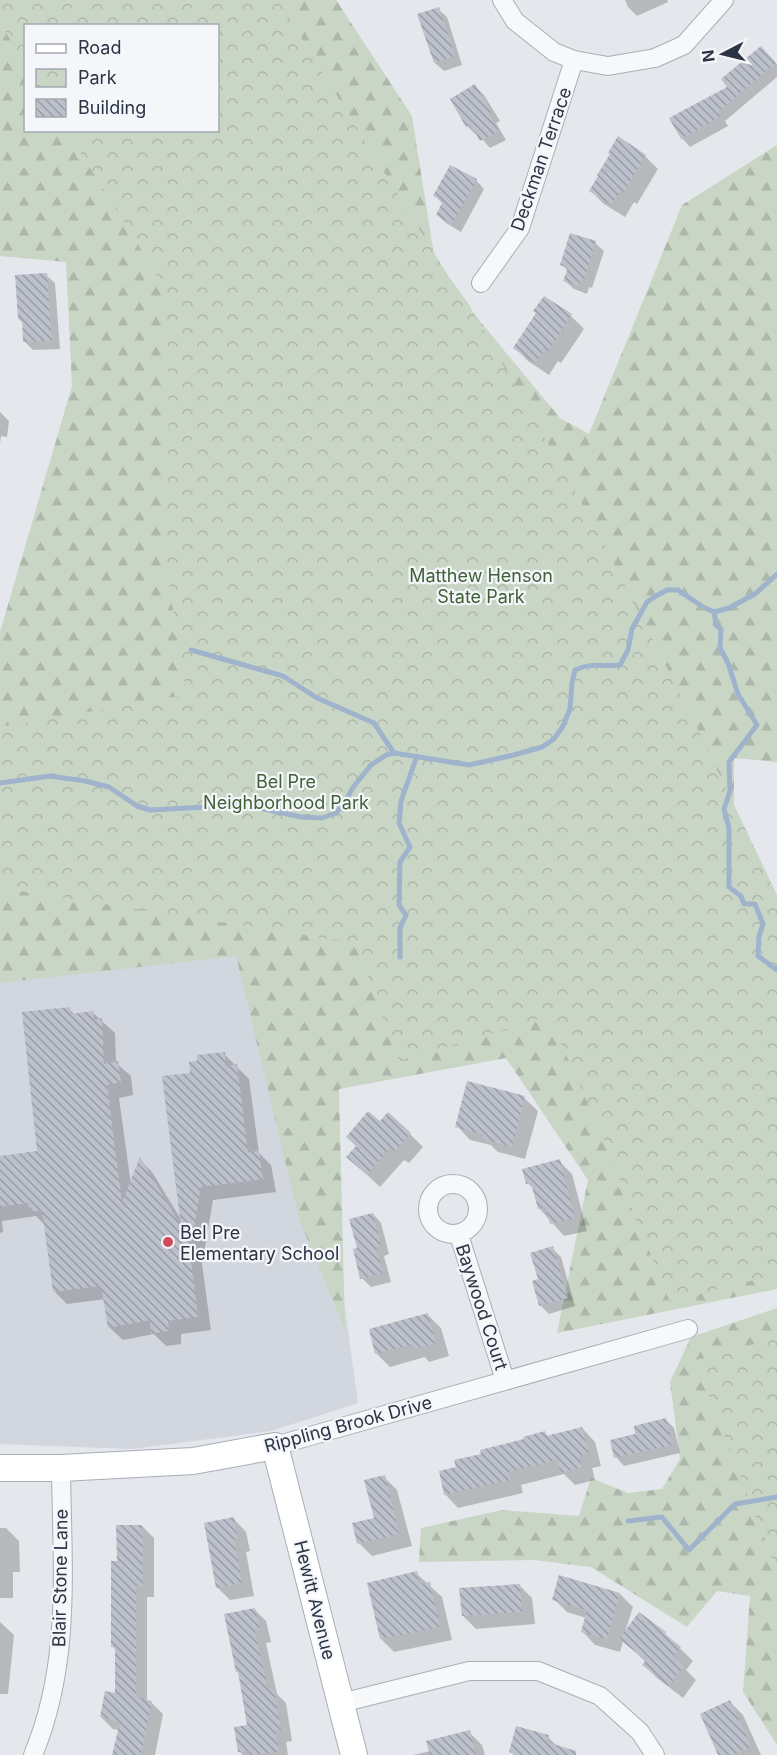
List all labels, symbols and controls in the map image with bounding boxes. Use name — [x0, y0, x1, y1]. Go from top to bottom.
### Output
legend — [24, 24, 219, 132]
north arrow — [693, 24, 753, 84]
text: Road — [78, 37, 121, 58]
text: N — [697, 49, 719, 63]
text: Park — [78, 67, 117, 88]
street label: Deckman Terrace — [507, 84, 575, 234]
text: Building — [78, 97, 146, 118]
park label: Matthew Henson State Park — [409, 565, 553, 607]
park label: Bel Pre Neighborhood Park — [203, 771, 369, 813]
place label: Bel Pre Elementary School — [180, 1222, 339, 1264]
marker: Bel Pre Elementary School — [161, 1235, 175, 1249]
street label: Baywood Court — [452, 1241, 512, 1373]
street label: Rippling Brook Drive — [262, 1391, 434, 1457]
street label: Blair Stone Lane — [48, 1509, 72, 1647]
street label: Hewitt Avenue — [290, 1538, 340, 1662]

